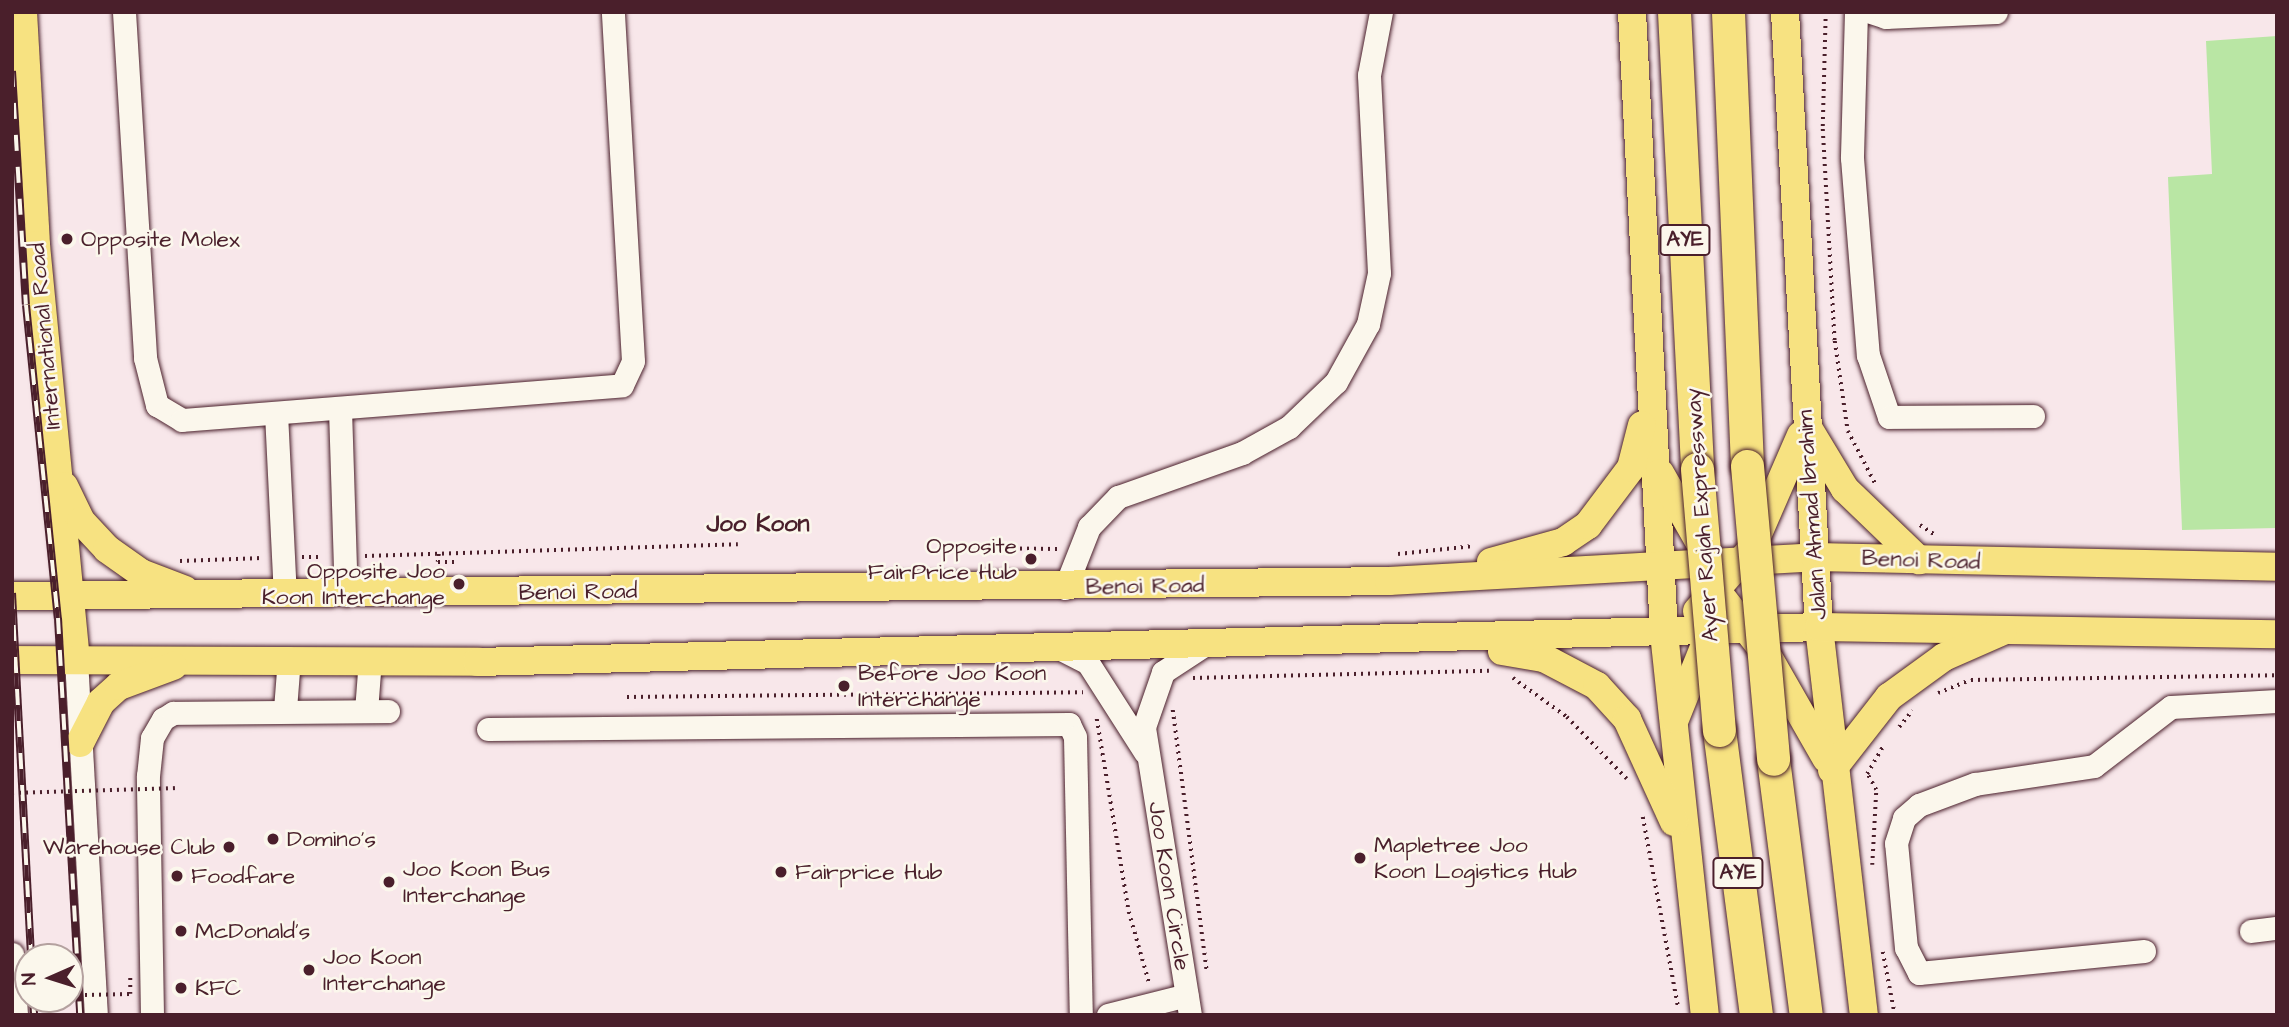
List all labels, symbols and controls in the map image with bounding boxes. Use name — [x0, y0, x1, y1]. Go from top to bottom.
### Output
road number: AYE — [1659, 222, 1711, 258]
place label: Opposite Molex — [81, 225, 240, 253]
marker: Opposite Molex — [59, 231, 75, 247]
street label: International Road — [23, 242, 67, 430]
street label: Ayer Rajah Expressway — [1679, 387, 1725, 643]
street label: Jalan Ahmad Ibrahim — [1791, 409, 1833, 621]
district label: Joo Koon — [707, 511, 809, 539]
place label: Opposite FairPrice Hub — [868, 532, 1017, 586]
street label: Benoi Road — [1861, 544, 1981, 576]
marker: Opposite FairPrice Hub — [1023, 551, 1039, 567]
place label: Opposite Joo Koon Interchange — [262, 557, 445, 611]
street label: Benoi Road — [1085, 571, 1205, 601]
marker: Opposite Joo Koon Interchange — [451, 576, 467, 592]
street label: Benoi Road — [518, 577, 638, 607]
place label: Before Joo Koon Interchange — [858, 659, 1046, 713]
marker: Before Joo Koon Interchange — [836, 678, 852, 694]
street label: Joo Koon Circle — [1142, 799, 1196, 973]
place label: Domino's — [287, 825, 376, 853]
marker: Domino's — [265, 831, 281, 847]
place label: Mapletree Joo Koon Logistics Hub — [1374, 831, 1577, 885]
place label: Warehouse Club — [43, 833, 215, 861]
marker: Warehouse Club — [221, 839, 237, 855]
marker: Mapletree Joo Koon Logistics Hub — [1352, 850, 1368, 866]
place label: Joo Koon Bus Interchange — [403, 855, 550, 909]
road number: AYE — [1712, 856, 1764, 890]
place label: Fairprice Hub — [795, 858, 943, 886]
place label: Foodfare — [191, 862, 295, 890]
marker: Fairprice Hub — [773, 864, 789, 880]
marker: Foodfare — [169, 868, 185, 884]
marker: Joo Koon Bus Interchange — [381, 874, 397, 890]
place label: McDonald's — [195, 917, 310, 945]
marker: McDonald's — [173, 923, 189, 939]
north arrow — [14, 943, 84, 1013]
place label: Joo Koon Interchange — [323, 943, 446, 997]
marker: Joo Koon Interchange — [301, 962, 317, 978]
text: N — [16, 972, 43, 986]
place label: KFC — [195, 974, 241, 1002]
marker: KFC — [173, 980, 189, 996]

